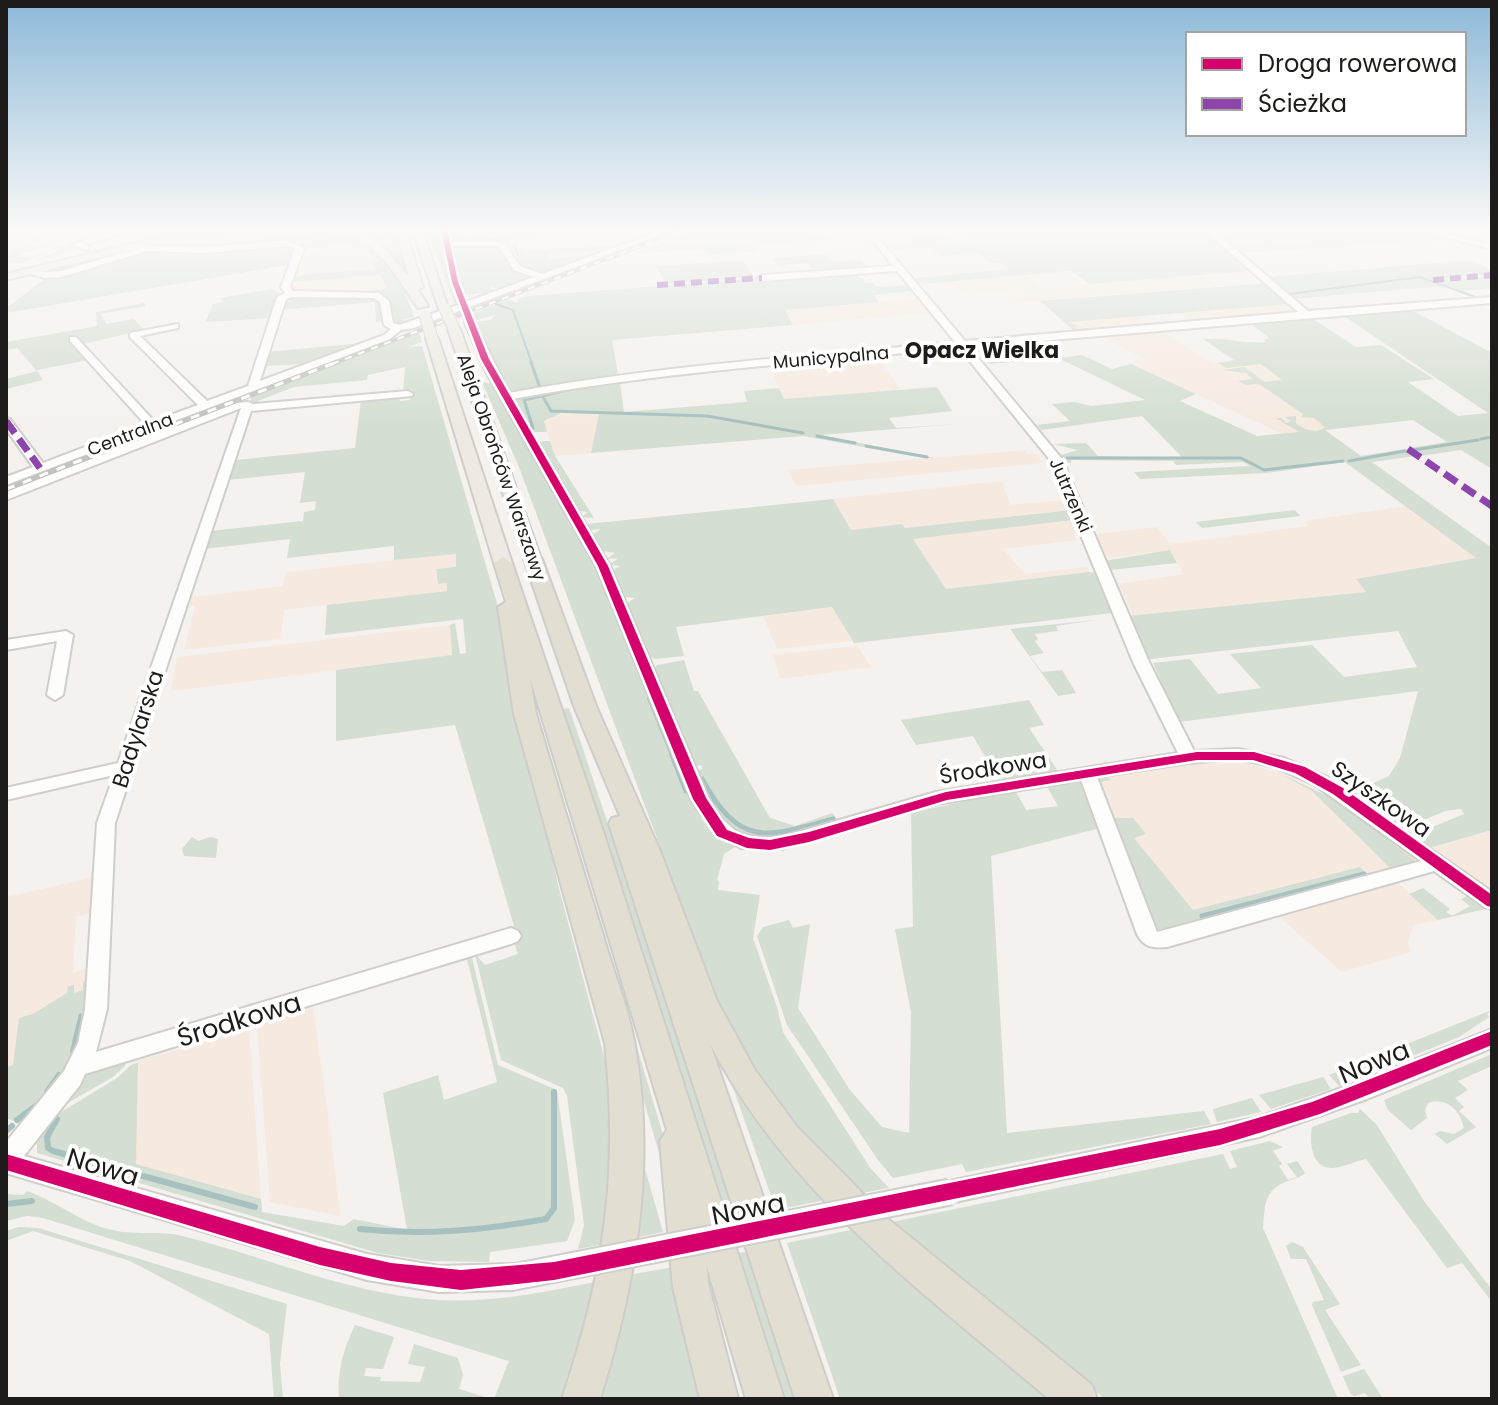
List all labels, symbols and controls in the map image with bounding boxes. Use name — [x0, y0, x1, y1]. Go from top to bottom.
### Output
legend — [1186, 32, 1466, 136]
text: Droga rowerowa — [1258, 47, 1457, 80]
text: Ścieżka — [1258, 87, 1347, 120]
district label: Opacz Wielka — [905, 335, 1059, 366]
street label: Municypalna — [772, 339, 890, 375]
street label: Aleja Obrońców Warszawy — [451, 350, 553, 584]
street label: Centralna — [83, 406, 177, 462]
street label: Jutrzenki — [1044, 454, 1098, 536]
street label: Badylarska — [104, 666, 172, 792]
street label: Środkowa — [937, 744, 1049, 792]
street label: Szyszkowa — [1325, 753, 1437, 845]
street label: Środkowa — [172, 984, 306, 1056]
street label: Nowa — [1333, 1031, 1415, 1093]
street label: Nowa — [62, 1139, 144, 1195]
street label: Nowa — [708, 1184, 788, 1234]

